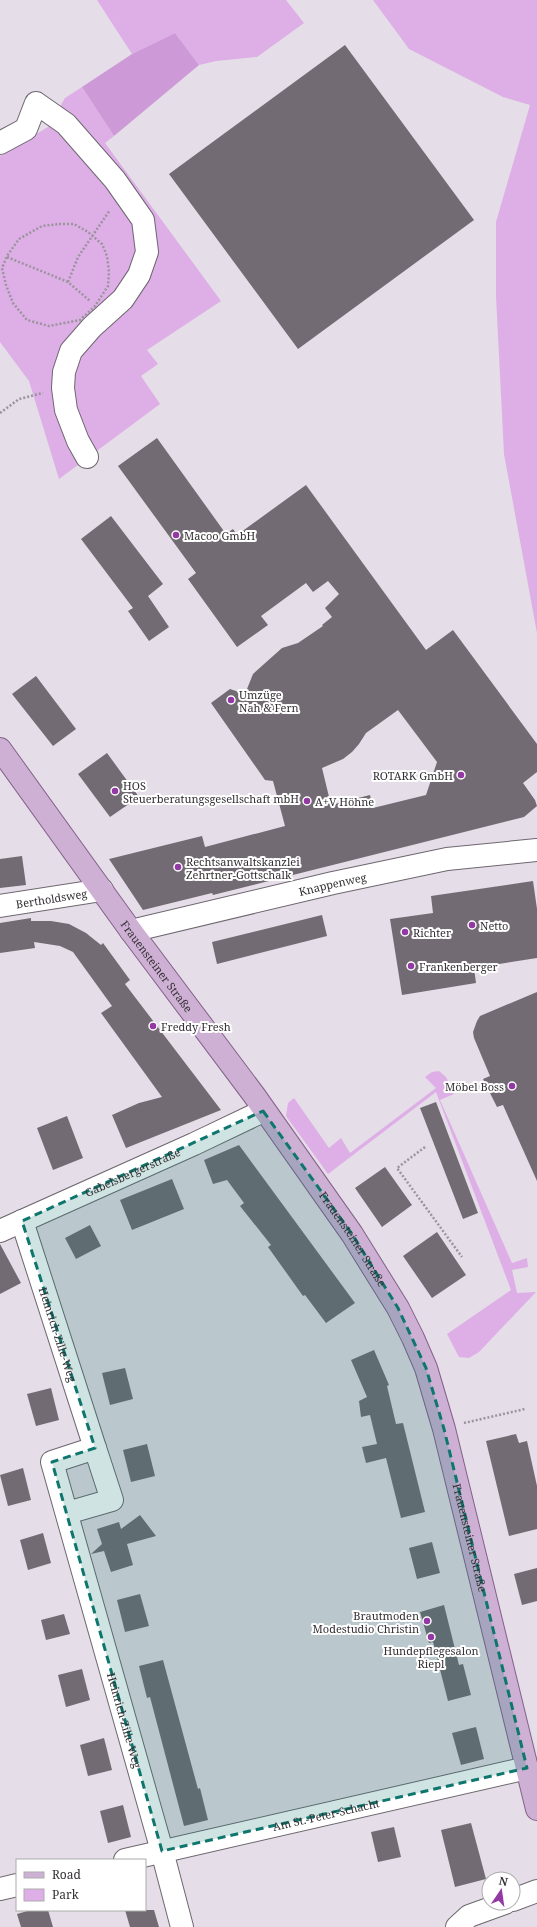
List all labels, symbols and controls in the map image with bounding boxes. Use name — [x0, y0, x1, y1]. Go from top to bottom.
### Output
place label: Macoo GmbH — [184, 528, 255, 543]
marker: Macoo GmbH — [171, 530, 181, 540]
place label: Umzüge Nah & Fern — [239, 687, 299, 715]
marker: Umzüge Nah & Fern — [226, 695, 236, 705]
place label: ROTARK GmbH — [373, 768, 453, 783]
marker: ROTARK GmbH — [456, 770, 466, 780]
place label: HOS Steuerberatungsgesellschaft mbH — [123, 778, 299, 806]
marker: HOS Steuerberatungsgesellschaft mbH — [110, 786, 120, 796]
place label: A+V Höhne — [315, 794, 374, 809]
marker: A+V Höhne — [302, 796, 312, 806]
place label: Rechtsanwaltskanzlei Zehrtner-Gottschalk — [186, 854, 300, 882]
marker: Rechtsanwaltskanzlei Zehrtner-Gottschalk — [173, 862, 183, 872]
street label: Knappenweg — [297, 869, 368, 898]
street label: Bertholdsweg — [15, 885, 88, 911]
street label: Frauensteiner Straße — [118, 917, 197, 1015]
place label: Netto — [480, 918, 508, 933]
marker: Netto — [467, 920, 477, 930]
place label: Richter — [413, 925, 452, 940]
marker: Richter — [400, 927, 410, 937]
place label: Frankenberger — [419, 959, 499, 974]
marker: Frankenberger — [406, 961, 416, 971]
place label: Freddy Fresh — [161, 1019, 231, 1034]
marker: Freddy Fresh — [148, 1021, 158, 1031]
place label: Möbel Boss — [445, 1079, 504, 1094]
marker: Möbel Boss — [507, 1081, 517, 1091]
street label: Gabelsbergerstraße — [82, 1144, 182, 1200]
street label: Frauensteiner Straße — [317, 1188, 390, 1289]
street label: Heinrich-Zille-Weg — [36, 1285, 81, 1384]
street label: Frauensteiner Straße — [450, 1482, 491, 1593]
place label: Brautmoden Modestudio Christin — [313, 1608, 419, 1636]
marker: Brautmoden Modestudio Christin — [422, 1616, 432, 1626]
marker: Hundepflegesalon Riepl — [426, 1632, 436, 1642]
place label: Hundepflegesalon Riepl — [383, 1643, 479, 1671]
street label: Heinrich-Zille-Weg — [104, 1671, 146, 1770]
street label: Am St.-Peter-Schacht — [271, 1795, 381, 1834]
legend — [16, 1859, 146, 1911]
text: Road — [52, 1866, 82, 1883]
north arrow — [481, 1871, 521, 1911]
text: N — [497, 1872, 510, 1889]
text: Park — [52, 1886, 80, 1903]

